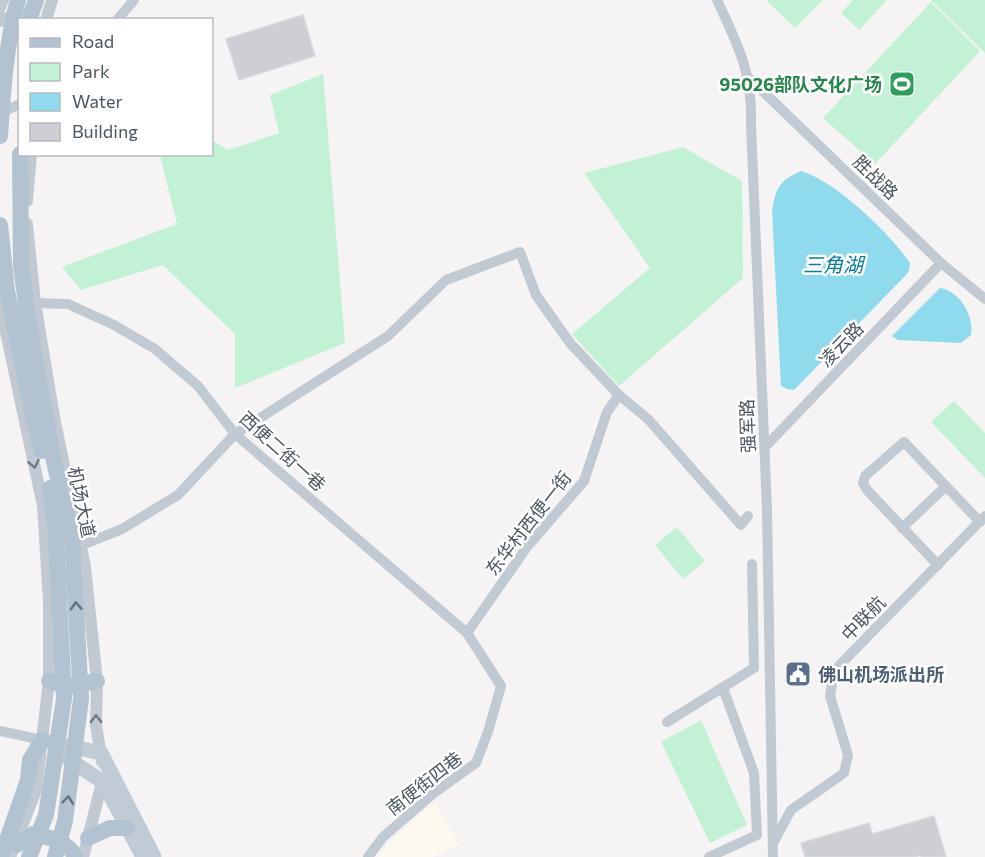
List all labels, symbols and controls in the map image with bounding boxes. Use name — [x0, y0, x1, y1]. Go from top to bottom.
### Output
legend — [18, 18, 213, 156]
text: Road — [72, 30, 114, 52]
text: Park — [72, 60, 110, 82]
sports icon: 95026部队文化广场 — [887, 69, 917, 99]
place label: 95026部队文化广场 — [719, 73, 882, 95]
text: Water — [72, 90, 123, 112]
text: Building — [72, 120, 138, 142]
street label: 胜战路 — [849, 150, 903, 204]
water label: 三角湖 — [803, 252, 866, 276]
street label: 凌云路 — [814, 317, 868, 371]
street label: 强军路 — [735, 399, 759, 453]
street label: 西便二街一巷 — [236, 407, 330, 495]
one-way arrow — [27, 459, 40, 469]
street label: 机场大道 — [64, 464, 100, 540]
street label: 东华村西便一街 — [481, 467, 575, 579]
street label: 中联航 — [836, 591, 890, 645]
one-way arrow — [69, 602, 82, 611]
public building icon: 佛山机场派出所 — [783, 659, 813, 689]
place label: 佛山机场派出所 — [818, 663, 944, 685]
one-way arrow — [90, 714, 103, 723]
street label: 南便街四巷 — [382, 747, 466, 819]
one-way arrow — [61, 795, 74, 805]

